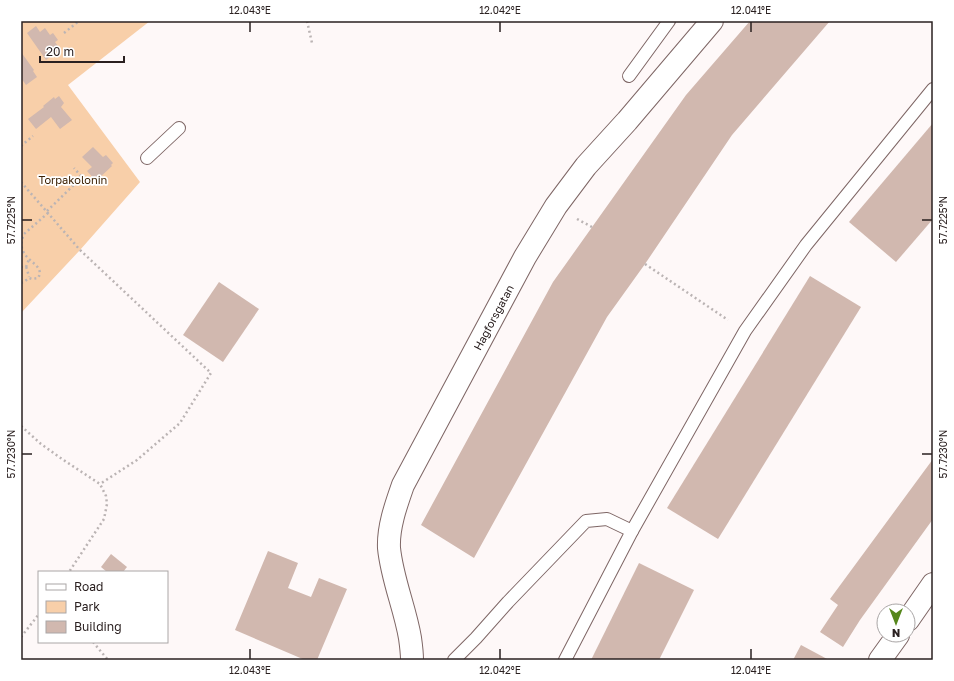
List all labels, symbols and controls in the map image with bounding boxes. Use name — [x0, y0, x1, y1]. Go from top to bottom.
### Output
text: 12.043°E — [229, 4, 271, 16]
text: 12.042°E — [479, 4, 521, 16]
text: 12.041°E — [731, 4, 771, 16]
scale bar — [40, 38, 124, 64]
text: 20 m — [46, 44, 74, 59]
park label: Torpakolonin — [39, 173, 107, 186]
text: 57.7225°N — [5, 196, 17, 244]
text: 57.7225°N — [937, 196, 949, 244]
street label: Hagforsgatan — [470, 282, 516, 352]
text: 57.7230°N — [5, 430, 17, 478]
text: 57.7230°N — [937, 430, 949, 478]
legend — [38, 571, 168, 643]
text: Road — [74, 579, 103, 594]
text: Park — [74, 599, 100, 614]
north arrow — [876, 603, 916, 643]
text: Building — [74, 619, 122, 634]
text: N — [892, 627, 900, 640]
text: 12.043°E — [229, 664, 271, 676]
text: 12.042°E — [479, 664, 521, 676]
text: 12.041°E — [731, 664, 771, 676]

